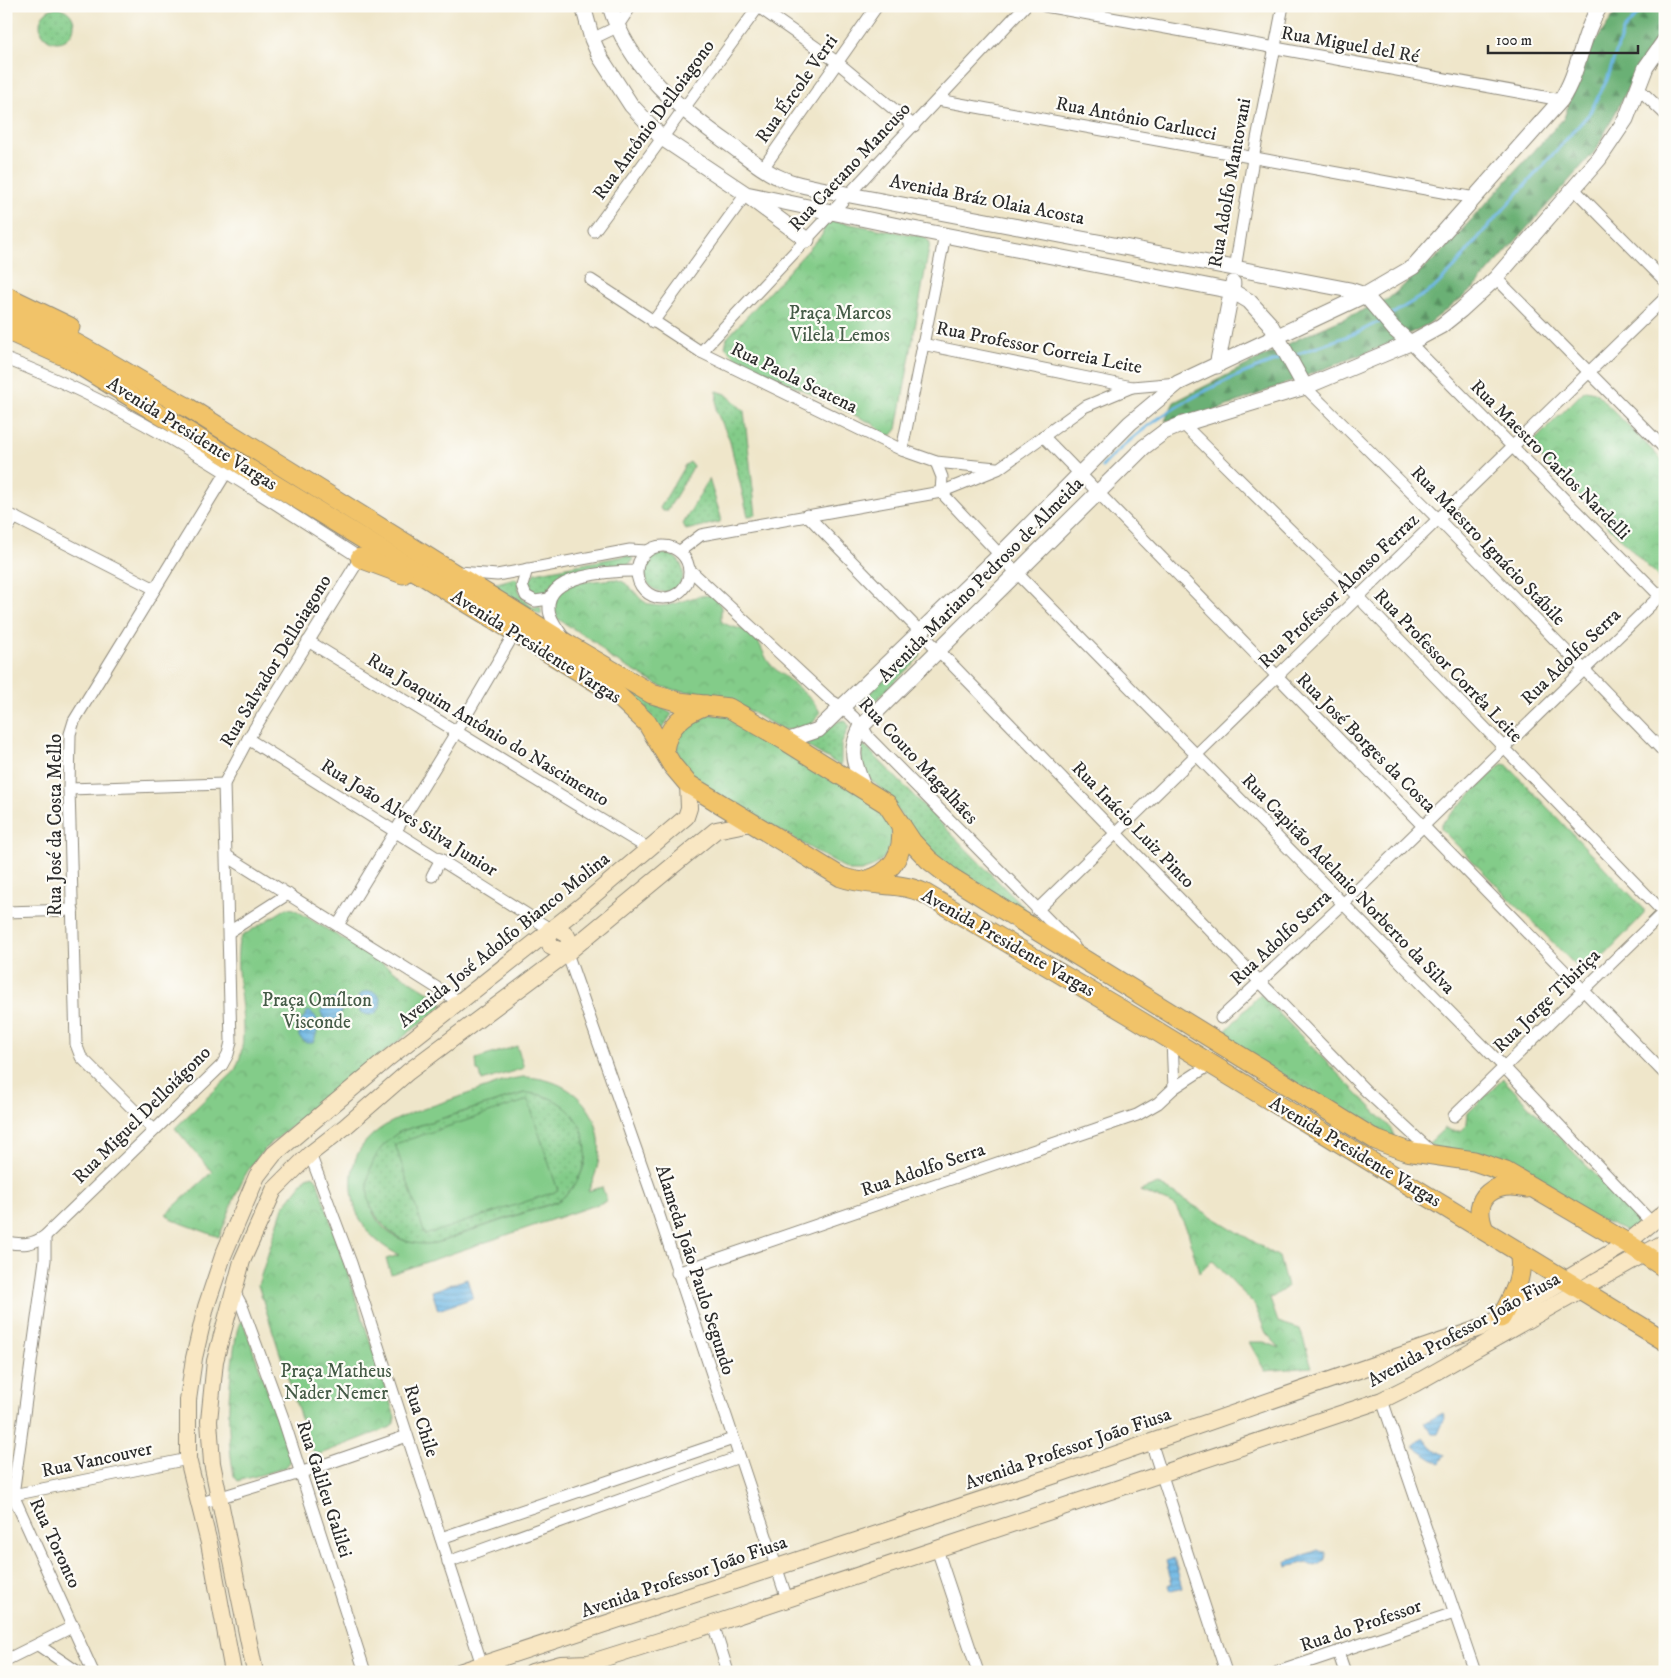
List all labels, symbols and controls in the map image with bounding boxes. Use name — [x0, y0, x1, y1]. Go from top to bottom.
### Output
street label: Rua Miguel del Ré — [1279, 22, 1421, 68]
scale bar — [1488, 22, 1638, 54]
street label: Rua Ércole Verri — [750, 30, 843, 148]
text: 100 m — [1496, 31, 1532, 50]
street label: Rua Antônio Delloiagono — [588, 35, 720, 205]
street label: Rua Antônio Carlucci — [1054, 92, 1218, 146]
street label: Rua Adolfo Mantovani — [1204, 96, 1256, 269]
street label: Rua Caetano Mancuso — [784, 98, 916, 236]
street label: Avenida Bráz Olaia Acosta — [888, 170, 1086, 230]
park label: Praça Marcos Vilela Lemos — [789, 302, 891, 347]
street label: Rua Professor Correia Leite — [934, 317, 1144, 379]
street label: Rua Paola Scatena — [727, 337, 861, 419]
street label: Avenida Presidente Vargas — [103, 372, 281, 496]
street label: Rua Maestro Carlos Nardelli — [1465, 375, 1635, 545]
street label: Rua Maestro Ignácio Stábile — [1406, 461, 1570, 631]
street label: Avenida Mariano Pedroso de Almeida — [874, 473, 1088, 687]
street label: Rua Professor Alonso Ferraz — [1254, 508, 1424, 674]
street label: Rua Salvador Delloiagono — [215, 571, 337, 751]
street label: Rua Professor Corrêa Leite — [1369, 584, 1527, 748]
street label: Avenida Presidente Vargas — [447, 585, 625, 709]
street label: Rua Adolfo Serra — [1516, 604, 1626, 710]
street label: Rua Joaquim Antônio do Nascimento — [362, 648, 613, 812]
street label: Rua José Borges da Costa — [1291, 668, 1441, 818]
street label: Rua Couto Magalhães — [853, 693, 983, 829]
street label: Rua José da Costa Mello — [44, 734, 67, 916]
street label: Rua João Alves Silva Junior — [316, 754, 502, 882]
street label: Rua Inácio Luiz Pinto — [1067, 757, 1199, 893]
street label: Rua Capitão Adelmio Norberto da Silva — [1236, 769, 1460, 999]
street label: Avenida José Adolfo Bianco Molina — [393, 847, 615, 1033]
street label: Avenida Presidente Vargas — [917, 884, 1099, 1002]
street label: Rua Adolfo Serra — [1226, 885, 1336, 991]
street label: Rua Jorge Tibiriça — [1489, 944, 1605, 1058]
park label: Praça Omílton Visconde — [262, 989, 372, 1034]
street label: Rua Miguel Delloiágono — [68, 1041, 216, 1189]
street label: Avenida Presidente Vargas — [1265, 1092, 1445, 1212]
street label: Rua Adolfo Serra — [858, 1138, 988, 1202]
street label: Alameda João Paulo Segundo — [650, 1162, 740, 1378]
street label: Avenida Professor João Fiusa — [1364, 1267, 1564, 1393]
park label: Praça Matheus Nader Nemer — [280, 1360, 392, 1405]
street label: Rua Chile — [398, 1382, 444, 1460]
street label: Avenida Professor João Fiusa — [962, 1403, 1174, 1495]
street label: Rua Galileu Galilei — [291, 1417, 357, 1561]
street label: Rua Vancouver — [40, 1437, 154, 1483]
street label: Rua Toronto — [24, 1494, 86, 1592]
street label: Avenida Professor João Fiusa — [578, 1531, 790, 1623]
street label: Rua do Professor — [1297, 1594, 1425, 1658]

